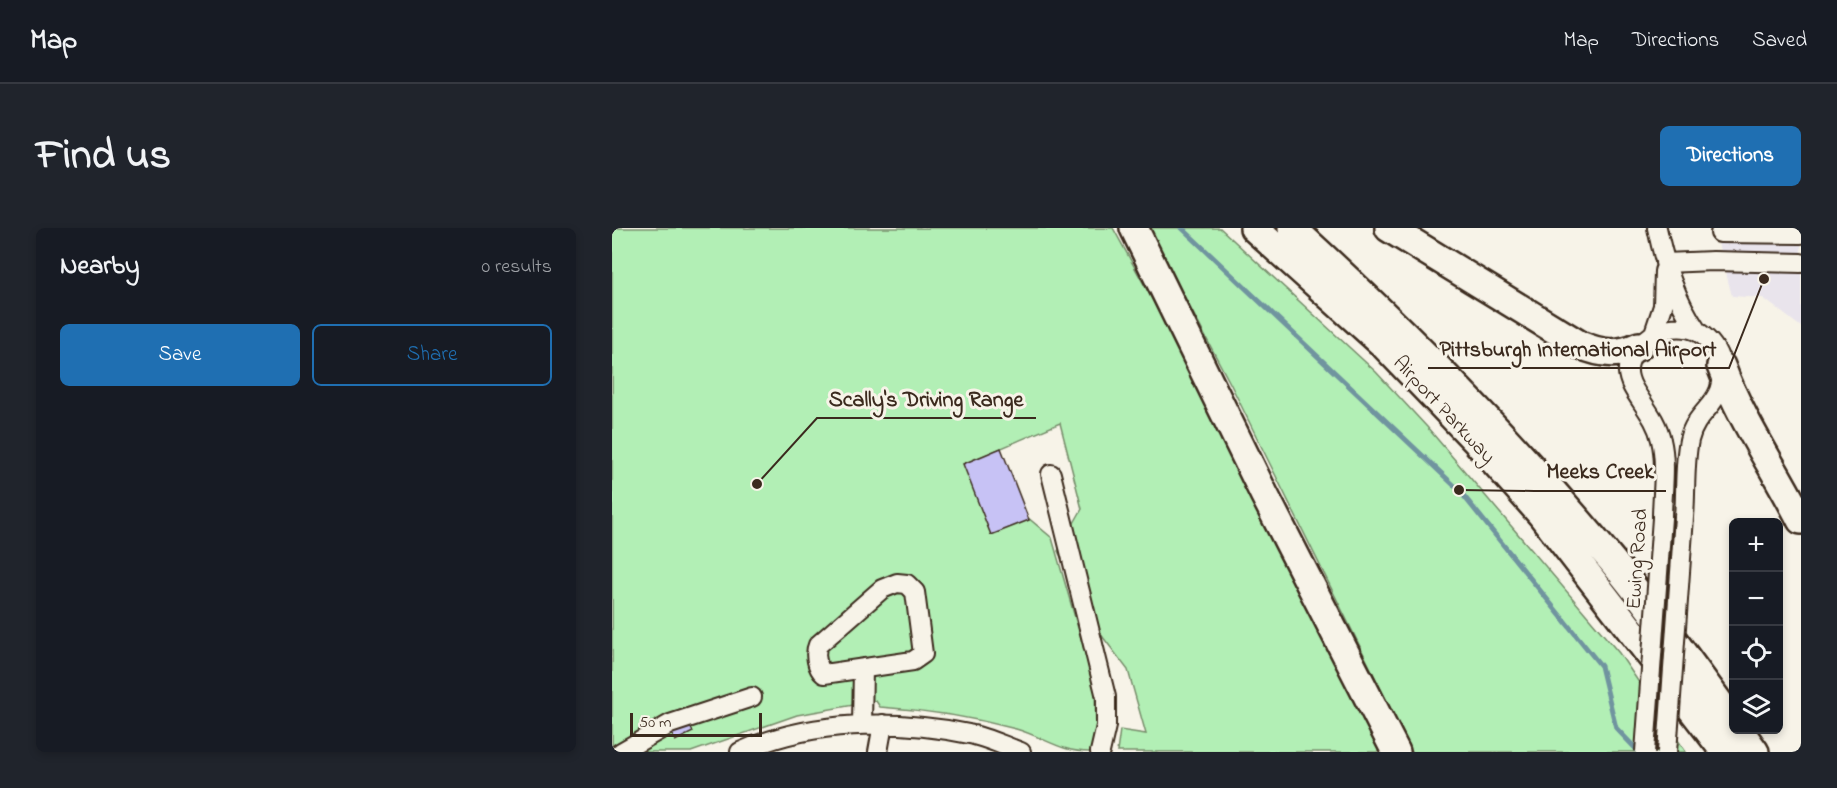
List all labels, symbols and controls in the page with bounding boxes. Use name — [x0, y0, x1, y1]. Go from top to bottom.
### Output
text: Map — [30, 21, 77, 62]
text: Map — [1563, 26, 1599, 56]
text: Directions — [1632, 26, 1719, 56]
text: Saved — [1752, 26, 1807, 56]
text: Find us — [36, 126, 171, 187]
button: Directions — [1660, 126, 1801, 186]
text: Nearby — [60, 248, 139, 286]
text: 0 results — [481, 253, 552, 282]
button: Save — [60, 324, 300, 386]
button: Share — [312, 324, 552, 386]
callout: Pittsburgh International Airport — [1428, 328, 1729, 368]
text: Pittsburgh International Airport — [1440, 335, 1717, 368]
street label: Airport Parkway — [1384, 349, 1502, 473]
callout: Scally's Driving Range — [817, 378, 1036, 418]
text: Scally's Driving Range — [829, 385, 1024, 418]
callout: Meeks Creek — [1534, 451, 1666, 491]
text: Meeks Creek — [1546, 457, 1655, 489]
street label: Ewing Road — [1620, 508, 1658, 611]
map controls — [1729, 518, 1783, 734]
button: + — [1729, 518, 1783, 572]
button: − — [1729, 572, 1783, 626]
button: locate — [1729, 626, 1783, 680]
button: layers — [1729, 680, 1783, 734]
scale bar — [630, 710, 762, 738]
text: 50 m — [639, 711, 671, 735]

